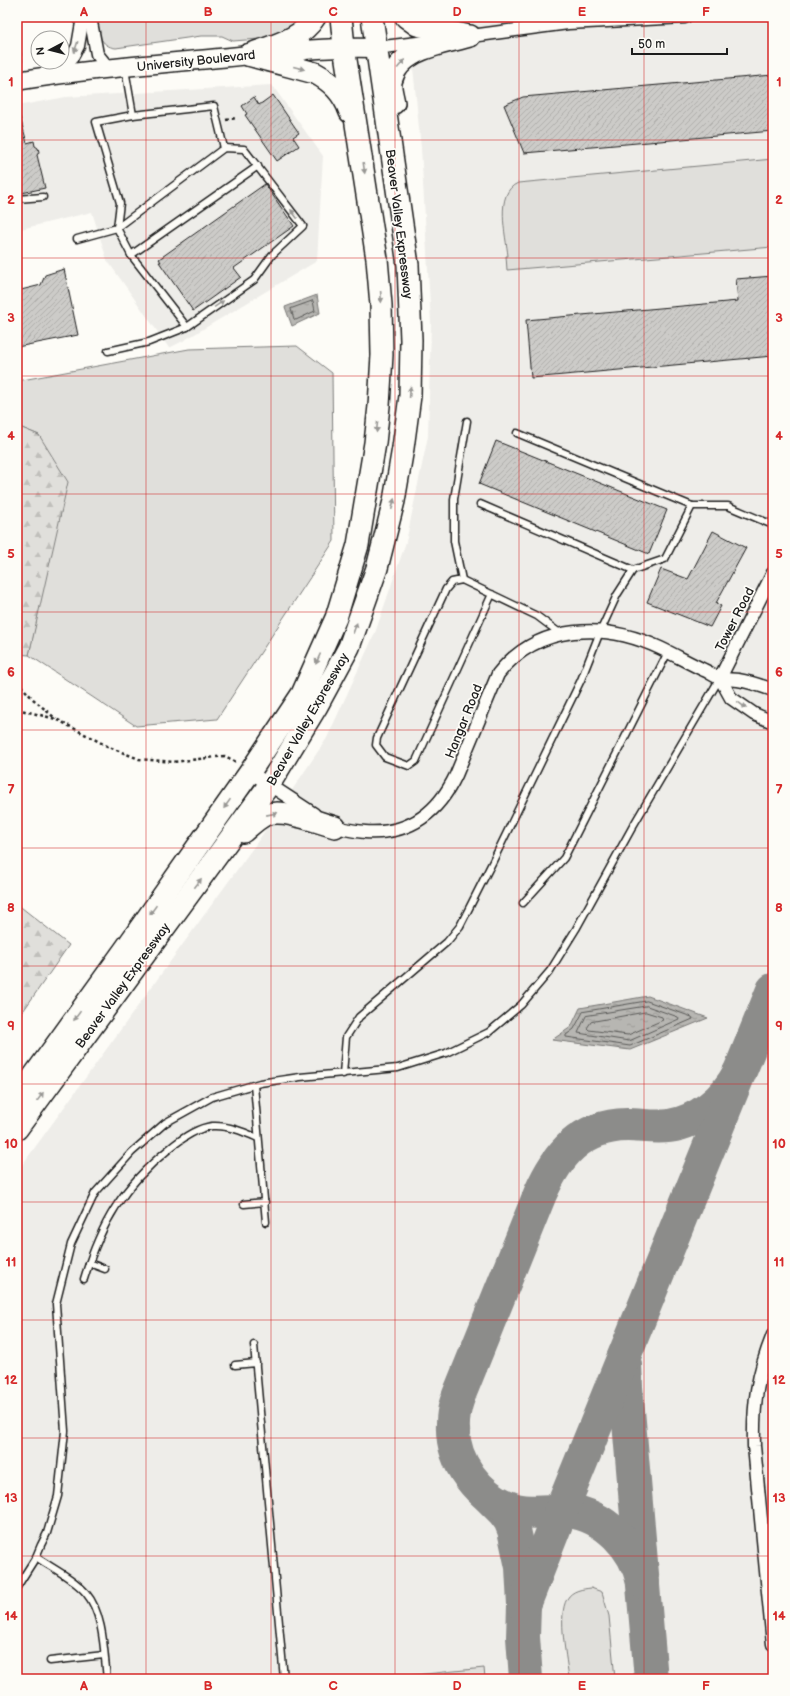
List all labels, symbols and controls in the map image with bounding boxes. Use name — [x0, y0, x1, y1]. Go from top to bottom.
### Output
text: A — [79, 4, 88, 20]
text: B — [203, 4, 213, 20]
text: C — [328, 4, 338, 20]
text: D — [452, 4, 462, 20]
text: E — [578, 4, 587, 20]
text: F — [702, 4, 710, 20]
north arrow — [30, 30, 70, 70]
scale bar — [632, 30, 727, 56]
text: 50 m — [638, 37, 665, 52]
one-way arrow — [73, 41, 79, 53]
text: N — [34, 46, 48, 56]
street label: University Boulevard — [136, 47, 256, 75]
one-way arrow — [396, 59, 405, 69]
one-way arrow — [293, 65, 305, 71]
text: 1 — [8, 74, 14, 90]
text: 1 — [776, 74, 782, 90]
street label: Beaver Valley Expressway — [382, 148, 416, 300]
one-way arrow — [361, 162, 367, 174]
text: 2 — [7, 192, 15, 208]
text: 2 — [775, 192, 783, 208]
one-way arrow — [290, 209, 299, 220]
one-way arrow — [377, 291, 384, 303]
one-way arrow — [214, 300, 224, 308]
text: 3 — [7, 310, 15, 326]
text: 3 — [775, 310, 783, 326]
one-way arrow — [406, 386, 413, 398]
one-way arrow — [374, 421, 380, 433]
text: 4 — [7, 428, 15, 444]
text: 4 — [775, 428, 783, 444]
one-way arrow — [390, 498, 396, 510]
text: 5 — [7, 546, 15, 562]
text: 5 — [775, 546, 783, 562]
street label: Tower Road — [712, 585, 758, 654]
one-way arrow — [353, 622, 359, 634]
street label: Beaver Valley Expressway — [263, 650, 353, 789]
one-way arrow — [314, 654, 320, 666]
text: 6 — [7, 664, 15, 680]
text: 6 — [775, 664, 783, 680]
street label: Hangar Road — [442, 682, 486, 761]
one-way arrow — [736, 701, 747, 709]
text: 7 — [7, 782, 15, 798]
text: 7 — [775, 782, 783, 798]
one-way arrow — [223, 799, 231, 809]
one-way arrow — [265, 811, 278, 817]
one-way arrow — [194, 877, 202, 888]
text: 8 — [7, 900, 15, 916]
text: 8 — [775, 900, 783, 916]
one-way arrow — [149, 905, 157, 916]
street label: Beaver Valley Expressway — [72, 920, 174, 1051]
one-way arrow — [73, 1011, 81, 1021]
text: 9 — [7, 1018, 15, 1034]
text: 9 — [775, 1018, 783, 1034]
one-way arrow — [36, 1092, 44, 1103]
text: 10 — [4, 1136, 18, 1152]
text: 10 — [772, 1136, 786, 1152]
text: 11 — [6, 1254, 16, 1270]
text: 11 — [774, 1254, 784, 1270]
text: 12 — [4, 1372, 18, 1388]
text: 12 — [772, 1372, 786, 1388]
text: 13 — [4, 1490, 18, 1506]
text: 13 — [772, 1490, 786, 1506]
text: 14 — [4, 1608, 18, 1624]
text: 14 — [772, 1608, 786, 1624]
text: A — [79, 1678, 88, 1694]
text: B — [203, 1678, 213, 1694]
text: C — [328, 1678, 338, 1694]
text: D — [452, 1678, 462, 1694]
text: E — [578, 1678, 587, 1694]
text: F — [702, 1678, 710, 1694]

